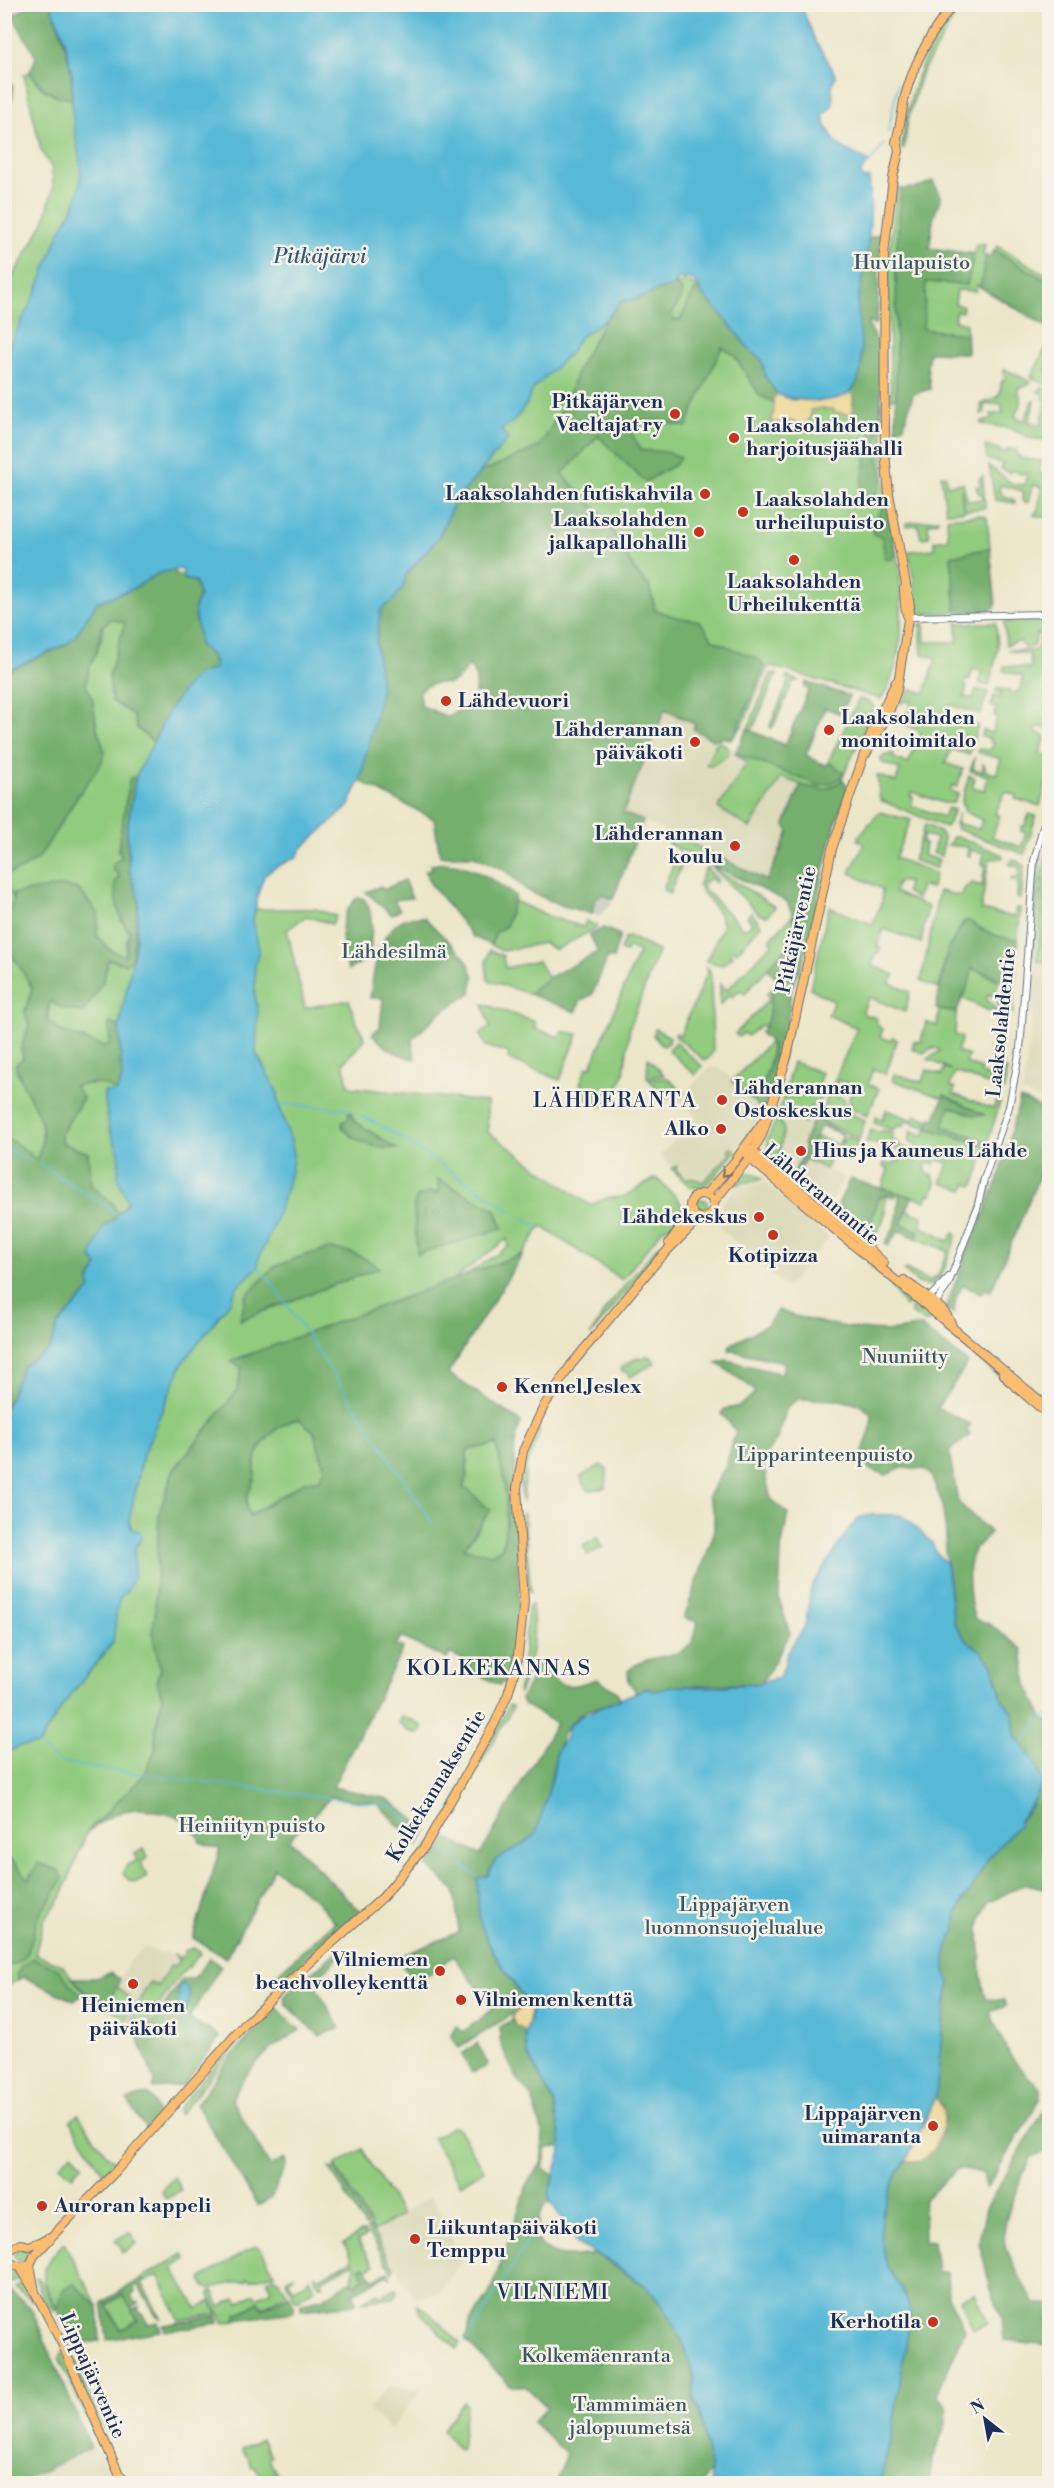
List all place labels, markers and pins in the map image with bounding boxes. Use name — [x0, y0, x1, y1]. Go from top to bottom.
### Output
place label: Pitkäjärven Vaeltajat ry — [552, 390, 664, 438]
marker: Pitkäjärven Vaeltajat ry — [668, 407, 682, 421]
place label: Laaksolahden harjoitusjäähalli — [746, 414, 904, 462]
marker: Laaksolahden harjoitusjäähalli — [727, 431, 741, 445]
place label: Laaksolahden futiskahvila — [445, 482, 693, 507]
marker: Laaksolahden futiskahvila — [698, 487, 712, 501]
place label: Laaksolahden urheilupuisto — [755, 488, 890, 536]
marker: Laaksolahden urheilupuisto — [736, 505, 750, 519]
place label: Laaksolahden jalkapallohalli — [547, 508, 688, 556]
marker: Laaksolahden jalkapallohalli — [692, 525, 706, 539]
marker: Laaksolahden Urheilukenttä — [787, 553, 801, 567]
place label: Laaksolahden Urheilukenttä — [727, 570, 862, 618]
place label: Lähdevuori — [458, 689, 569, 714]
marker: Lähdevuori — [439, 694, 453, 708]
place label: Laaksolahden monitoimitalo — [841, 706, 976, 754]
place label: Lähderannan päiväkoti — [554, 718, 684, 766]
marker: Laaksolahden monitoimitalo — [822, 723, 836, 737]
marker: Lähderannan päiväkoti — [688, 735, 702, 749]
place label: Lähderannan koulu — [594, 822, 724, 870]
marker: Lähderannan koulu — [728, 839, 742, 853]
place label: Lähderannan Ostoskeskus — [734, 1076, 863, 1124]
marker: Lähderannan Ostoskeskus — [715, 1093, 729, 1107]
place label: Alko — [663, 1117, 709, 1142]
marker: Alko — [714, 1122, 728, 1136]
place label: Hius ja Kauneus Lähde — [813, 1139, 1028, 1164]
marker: Hius ja Kauneus Lähde — [794, 1144, 808, 1158]
place label: Lähdekeskus — [622, 1205, 747, 1230]
marker: Lähdekeskus — [752, 1210, 766, 1224]
marker: Kotipizza — [766, 1228, 780, 1242]
place label: Kotipizza — [728, 1244, 818, 1269]
place label: Kennel Jeslex — [514, 1375, 642, 1400]
marker: Kennel Jeslex — [495, 1380, 509, 1394]
place label: Vilniemen beachvolleykenttä — [255, 1948, 429, 1996]
marker: Vilniemen beachvolleykenttä — [433, 1964, 447, 1978]
marker: Heiniemen päiväkoti — [126, 1977, 140, 1991]
place label: Vilniemen kenttä — [472, 1988, 633, 2013]
marker: Vilniemen kenttä — [454, 1993, 468, 2007]
place label: Heiniemen päiväkoti — [81, 1994, 186, 2042]
place label: Lippajärven uimaranta — [804, 2102, 922, 2150]
marker: Lippajärven uimaranta — [926, 2119, 940, 2133]
place label: Auroran kappeli — [53, 2194, 212, 2219]
marker: Auroran kappeli — [35, 2199, 49, 2213]
place label: Liikuntapäiväkoti Temppu — [427, 2216, 597, 2264]
marker: Liikuntapäiväkoti Temppu — [408, 2232, 422, 2246]
place label: Kerhotila — [830, 2310, 921, 2335]
marker: Kerhotila — [926, 2315, 940, 2329]

